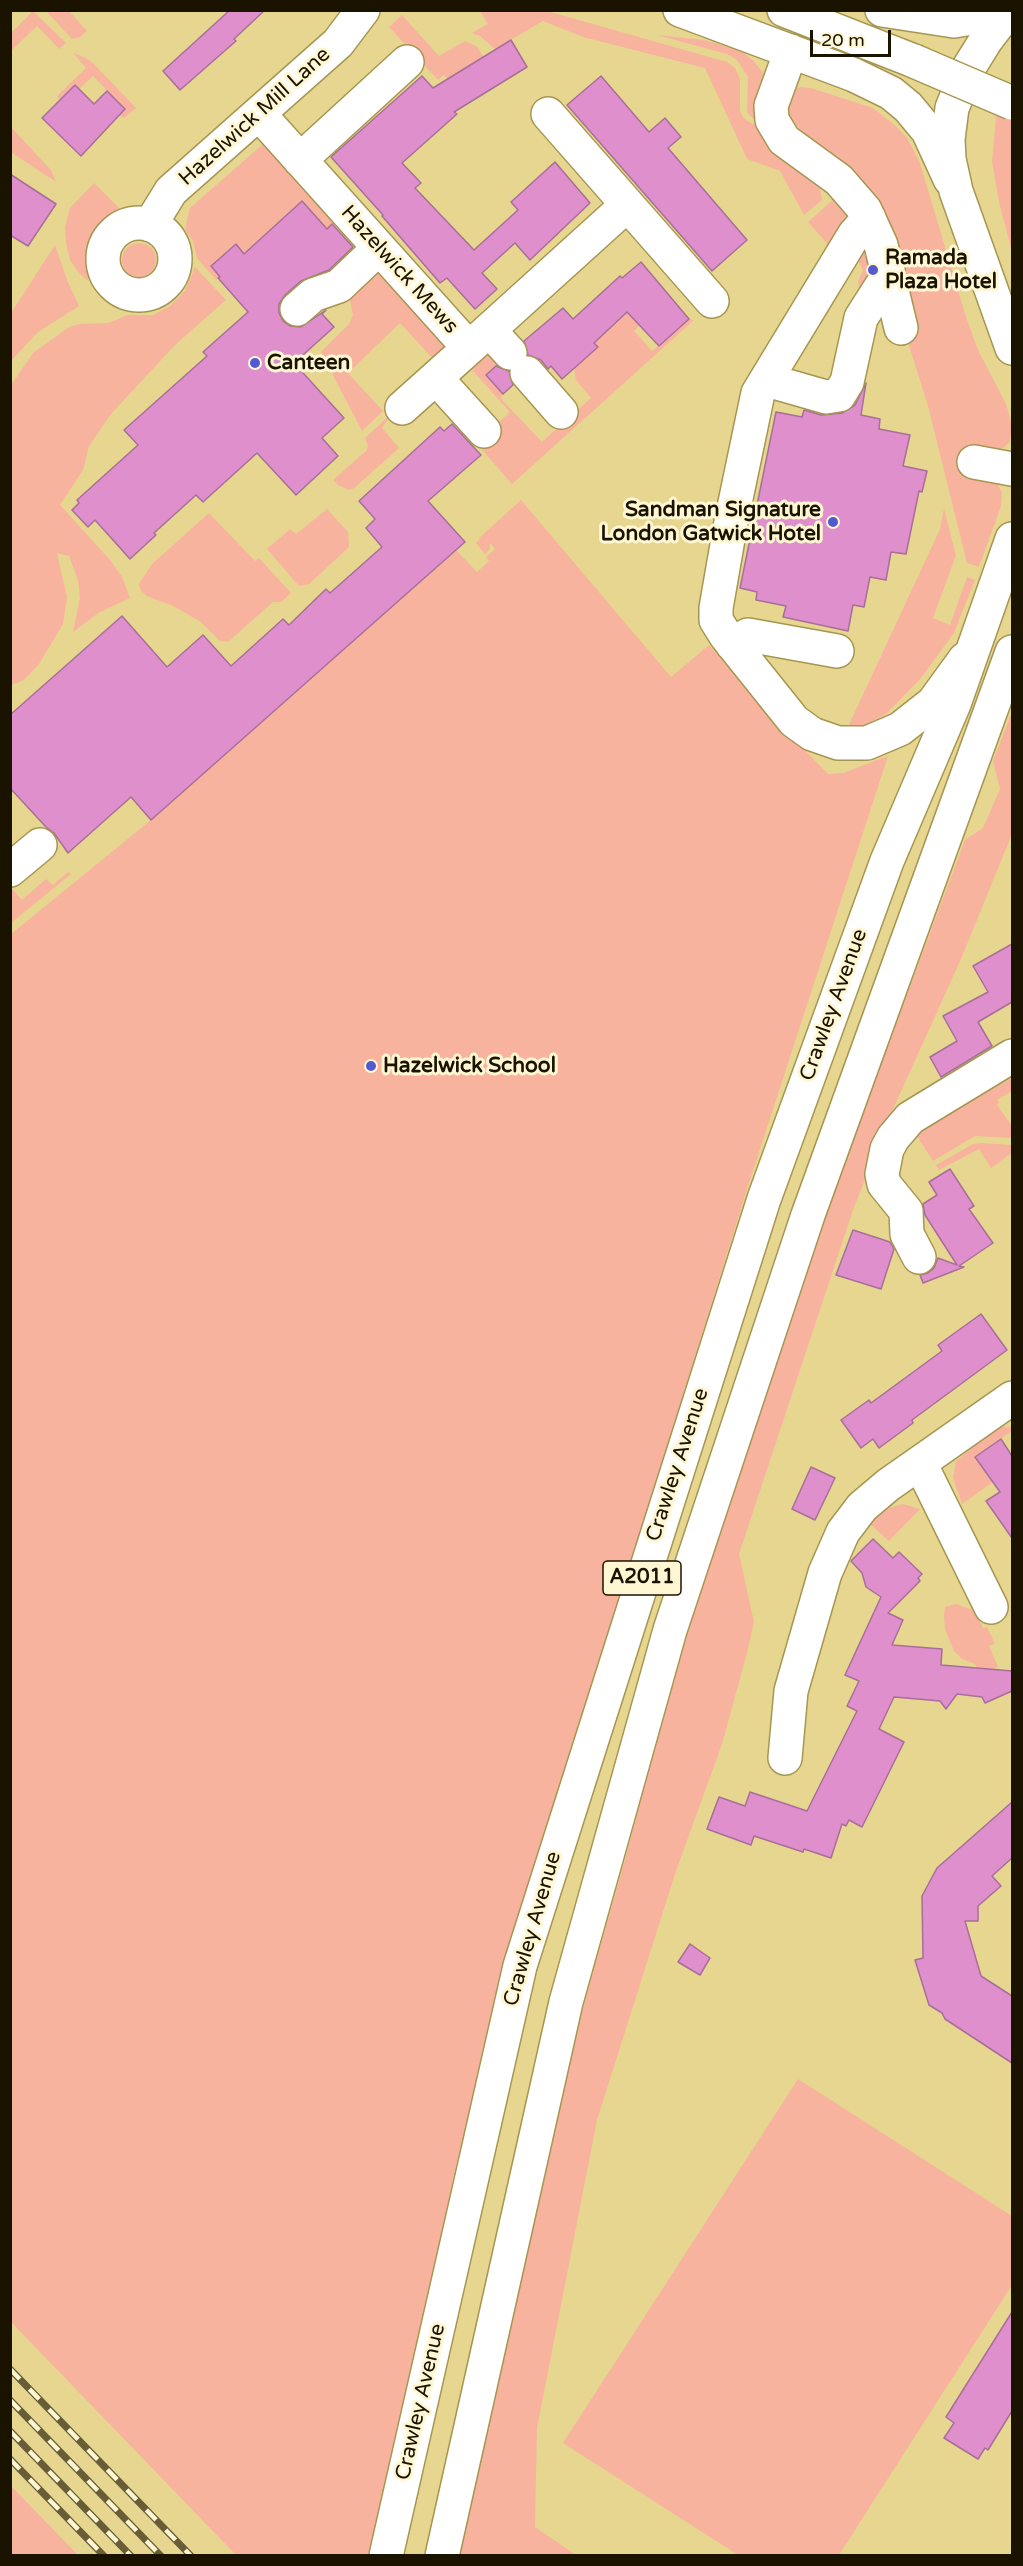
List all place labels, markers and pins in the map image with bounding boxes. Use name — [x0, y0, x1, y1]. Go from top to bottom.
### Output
place label: Ramada Plaza Hotel — [885, 245, 997, 295]
marker: Ramada Plaza Hotel — [866, 263, 880, 277]
place label: Canteen — [267, 350, 350, 376]
marker: Canteen — [248, 356, 262, 370]
place label: Sandman Signature London Gatwick Hotel — [601, 497, 821, 547]
marker: Sandman Signature London Gatwick Hotel — [826, 515, 840, 529]
place label: Hazelwick School — [383, 1053, 556, 1079]
marker: Hazelwick School — [364, 1059, 378, 1073]

